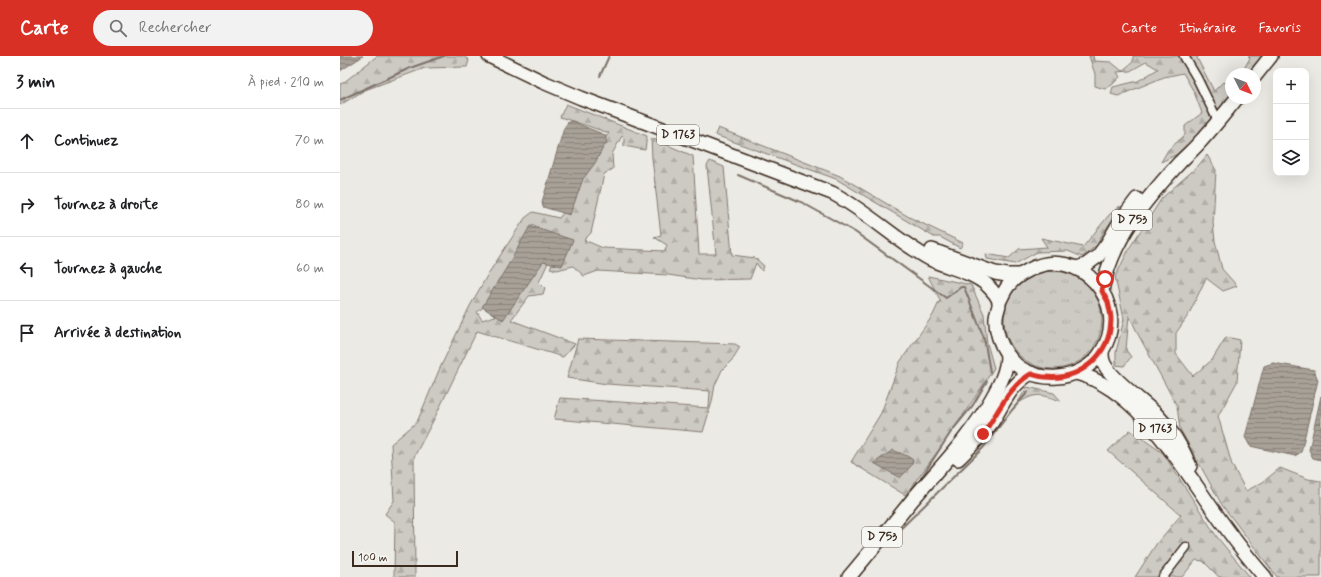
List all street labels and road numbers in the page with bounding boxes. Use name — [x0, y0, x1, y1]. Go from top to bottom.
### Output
road number: D 1763 — [657, 125, 699, 145]
road number: D 753 — [1112, 210, 1152, 230]
road number: D 1763 — [1134, 419, 1176, 439]
road number: D 753 — [862, 527, 902, 547]

